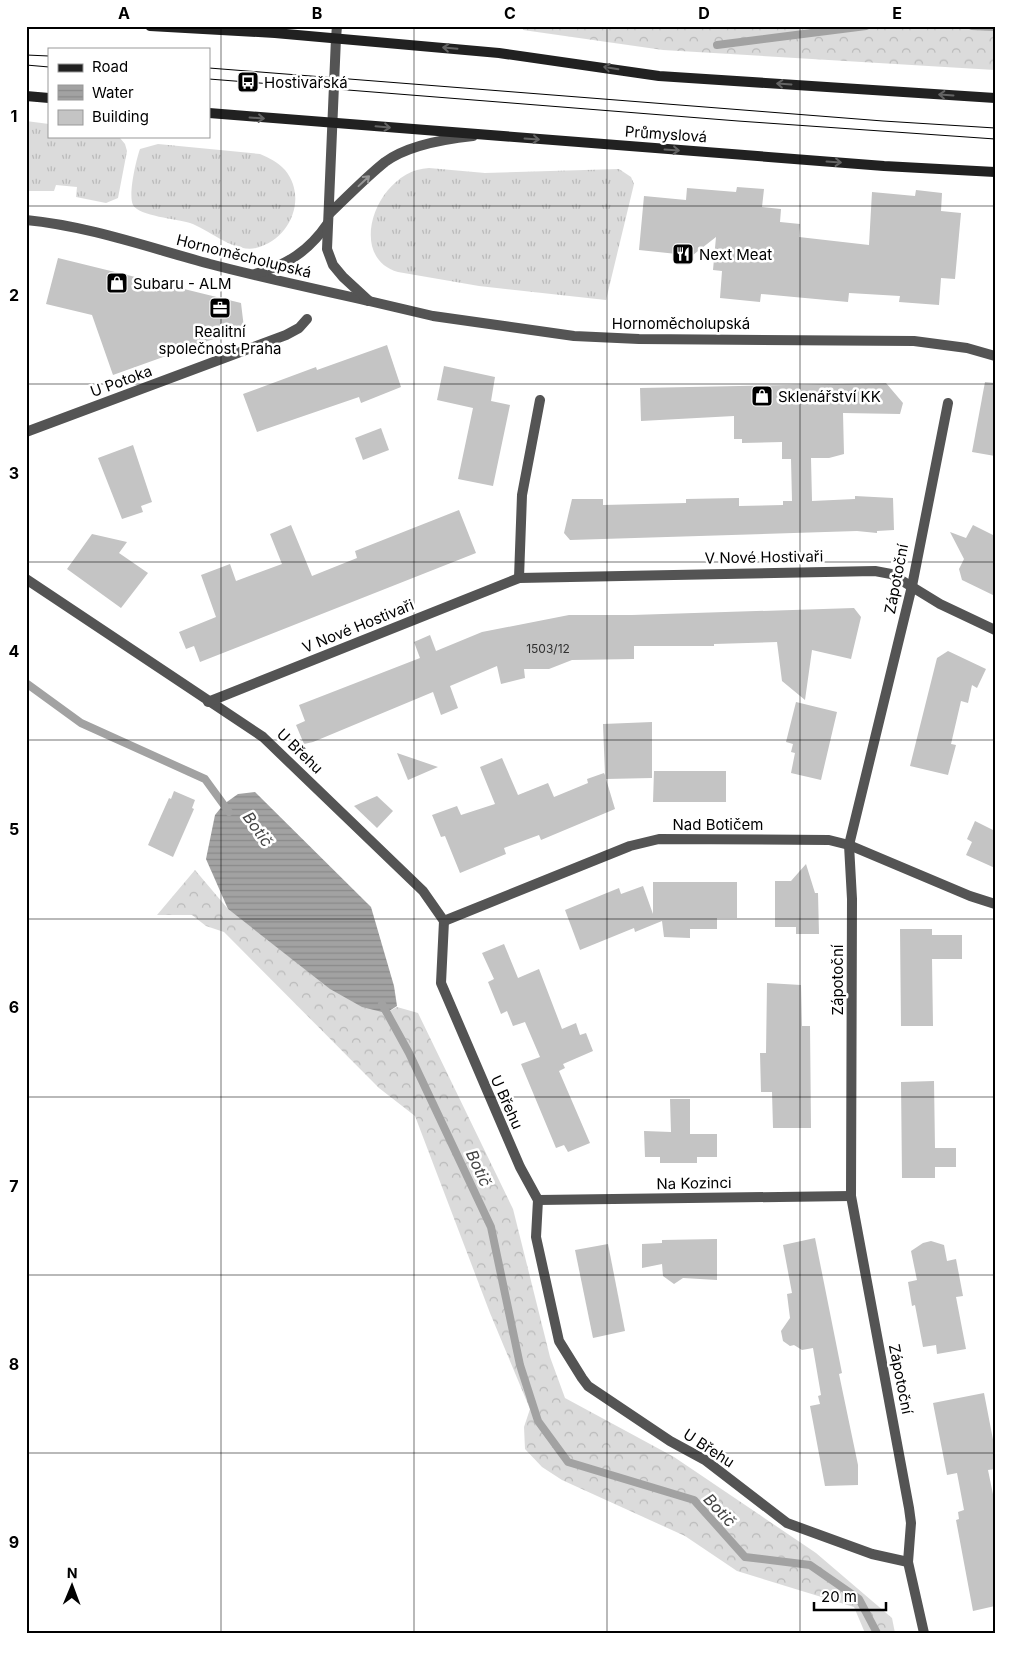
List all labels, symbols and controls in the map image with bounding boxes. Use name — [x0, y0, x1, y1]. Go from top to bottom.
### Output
text: A — [118, 3, 130, 23]
text: B — [312, 3, 322, 23]
text: C — [504, 3, 516, 23]
text: D — [698, 3, 710, 23]
text: E — [892, 3, 902, 23]
one-way arrow — [442, 43, 458, 53]
legend — [48, 48, 210, 138]
text: Road — [92, 57, 128, 76]
one-way arrow — [604, 63, 620, 73]
bus stop icon: Hostivařská — [236, 70, 260, 94]
place label: Hostivařská — [264, 73, 348, 92]
one-way arrow — [776, 80, 792, 89]
text: Water — [92, 83, 134, 102]
one-way arrow — [938, 91, 954, 100]
text: 1 — [11, 106, 17, 126]
text: Building — [92, 107, 149, 126]
one-way arrow — [249, 113, 265, 122]
one-way arrow — [375, 122, 391, 132]
street label: Průmyslová — [624, 122, 708, 146]
one-way arrow — [523, 134, 539, 144]
one-way arrow — [664, 145, 680, 154]
one-way arrow — [826, 157, 842, 167]
one-way arrow — [358, 175, 371, 187]
street label: Hornoměcholupská — [175, 230, 313, 282]
restaurant icon: Next Meat — [671, 242, 695, 266]
place label: Next Meat — [699, 245, 772, 264]
shop icon: Subaru - ALM — [105, 271, 129, 295]
place label: Subaru - ALM — [133, 274, 231, 293]
text: 2 — [9, 285, 19, 305]
office icon: Realitní společnost Praha — [208, 296, 232, 320]
street label: Hornoměcholupská — [612, 314, 750, 333]
place label: Realitní společnost Praha — [159, 322, 281, 358]
street label: U Potoka — [88, 361, 154, 401]
shop icon: Sklenářství KK — [750, 384, 774, 408]
place label: Sklenářství KK — [778, 387, 881, 406]
text: 3 — [9, 463, 19, 483]
street label: Zápotoční — [880, 542, 912, 616]
street label: V Nové Hostivaři — [705, 546, 823, 568]
street label: V Nové Hostivaři — [299, 595, 417, 657]
text: 4 — [9, 641, 20, 661]
house number: 1503/12 — [526, 641, 570, 656]
street label: U Břehu — [273, 724, 327, 778]
water label: Botič — [239, 808, 277, 850]
street label: Nad Botičem — [673, 815, 763, 834]
text: 5 — [9, 819, 19, 839]
street label: Zápotoční — [828, 944, 847, 1015]
text: 6 — [9, 997, 19, 1017]
street label: U Břehu — [487, 1072, 527, 1132]
water label: Botič — [462, 1146, 496, 1190]
street label: Na Kozinci — [656, 1173, 732, 1193]
text: 7 — [9, 1176, 19, 1196]
street label: Zápotoční — [885, 1342, 917, 1416]
text: 8 — [9, 1354, 19, 1374]
street label: U Břehu — [680, 1424, 738, 1472]
water label: Botič — [700, 1489, 740, 1531]
text: 9 — [9, 1532, 19, 1552]
north arrow — [48, 1562, 98, 1612]
text: N — [67, 1564, 78, 1581]
scale bar — [814, 1579, 886, 1611]
text: 20 m — [821, 1587, 857, 1606]

